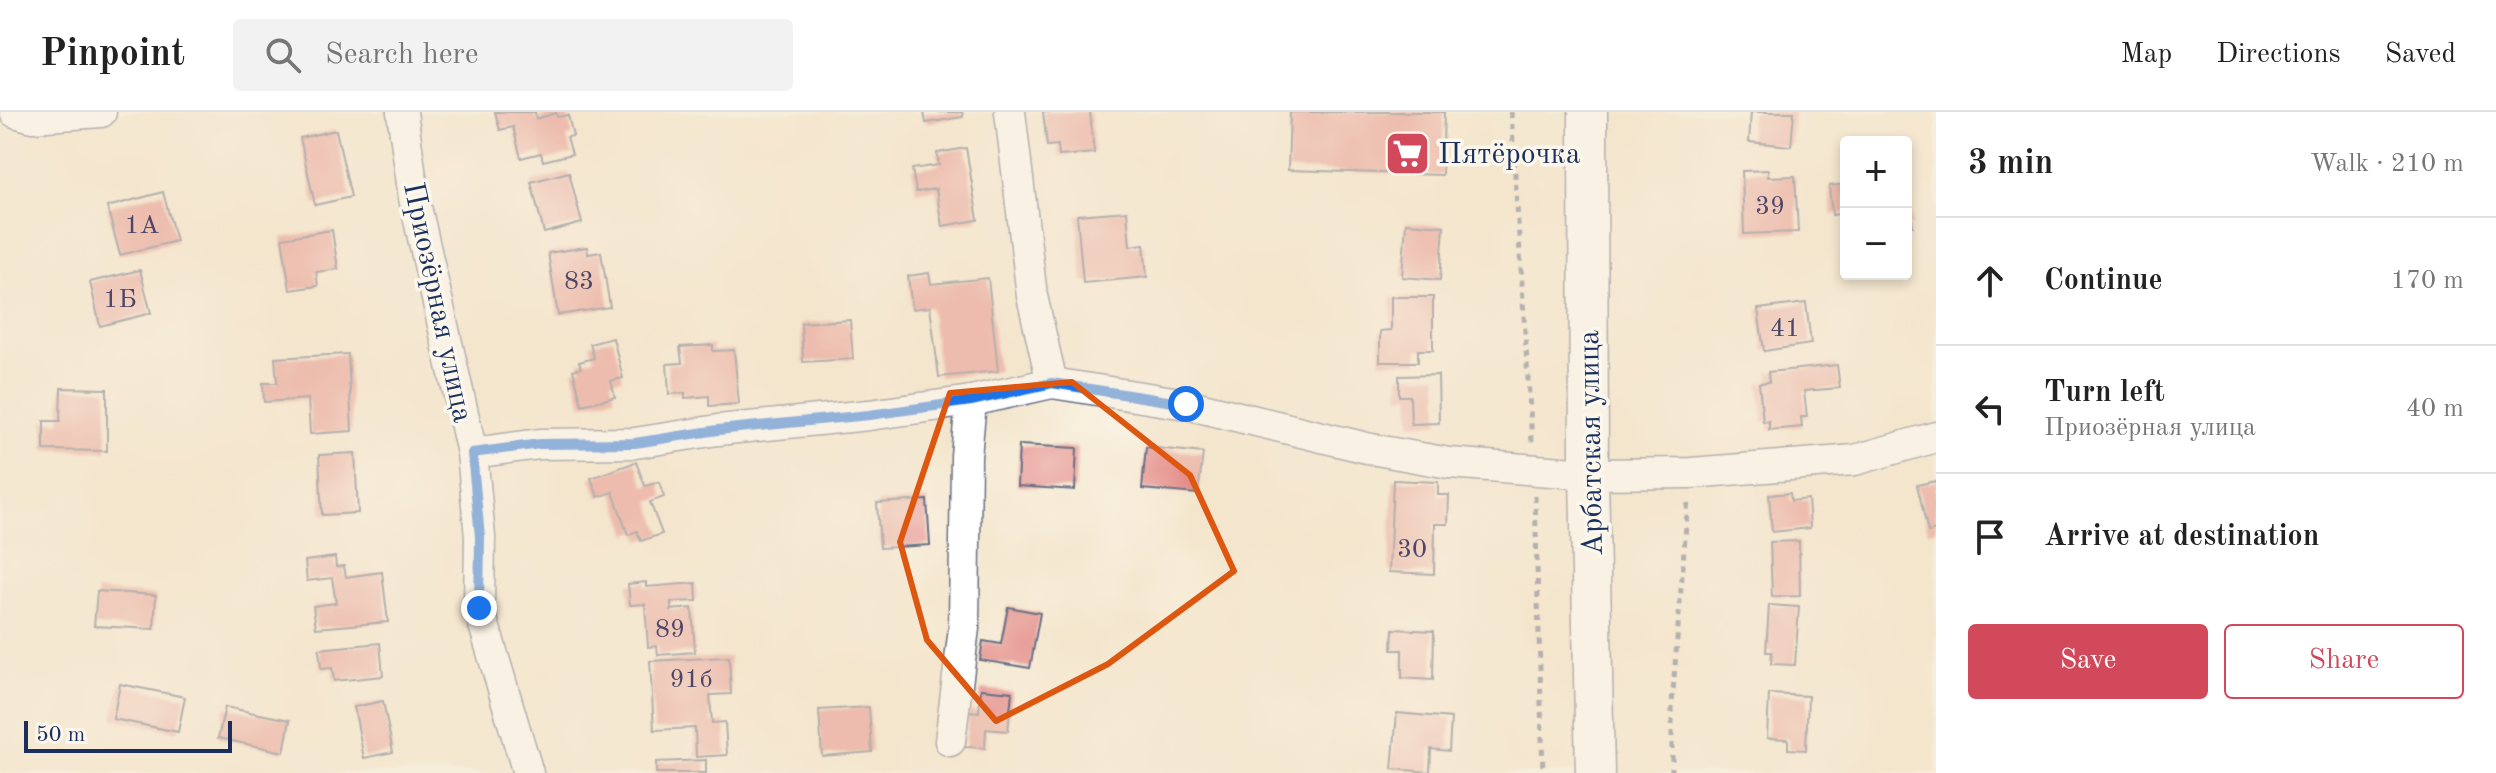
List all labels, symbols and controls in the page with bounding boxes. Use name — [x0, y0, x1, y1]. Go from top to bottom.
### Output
search box — [233, 19, 793, 91]
icon: search — [261, 33, 305, 77]
text: Pinpoint — [40, 36, 185, 74]
text: Search here — [325, 40, 479, 70]
text: Map — [2120, 41, 2172, 69]
text: Directions — [2216, 41, 2341, 69]
text: Saved — [2385, 41, 2456, 69]
supermarket icon: Пятёрочка — [1383, 129, 1431, 177]
map controls — [1840, 136, 1912, 280]
button: + — [1840, 136, 1912, 208]
place label: Пятёрочка — [1438, 140, 1581, 170]
text: 3 min — [1968, 147, 2053, 181]
text: Walk · 210 m — [2310, 151, 2464, 177]
street label: Приозёрная улица — [397, 180, 477, 425]
house number: 39 — [1755, 194, 1785, 220]
button: − — [1840, 208, 1912, 280]
house number: 1А — [125, 213, 160, 239]
icon: ahead — [1968, 259, 2012, 303]
text: Continue — [2044, 266, 2163, 296]
text: 170 m — [2391, 268, 2464, 294]
house number: 83 — [564, 269, 594, 295]
house number: 1Б — [103, 287, 137, 313]
house number: 41 — [1770, 316, 1800, 342]
street label: Арбатская улица — [1575, 330, 1609, 556]
text: Turn left — [2044, 378, 2165, 408]
route start — [1168, 386, 1204, 422]
icon: left — [1968, 387, 2012, 431]
text: 40 m — [2406, 396, 2464, 422]
text: Приозёрная улица — [2044, 415, 2256, 441]
icon: arrive — [1968, 515, 2012, 559]
text: Arrive at destination — [2044, 522, 2319, 552]
house number: 30 — [1397, 537, 1427, 563]
route end — [461, 590, 497, 626]
house number: 89 — [655, 617, 685, 643]
button: Save — [1968, 624, 2208, 699]
button: Share — [2224, 624, 2464, 699]
house number: 91б — [669, 667, 713, 693]
scale bar — [24, 717, 232, 753]
text: 50 m — [36, 724, 85, 746]

